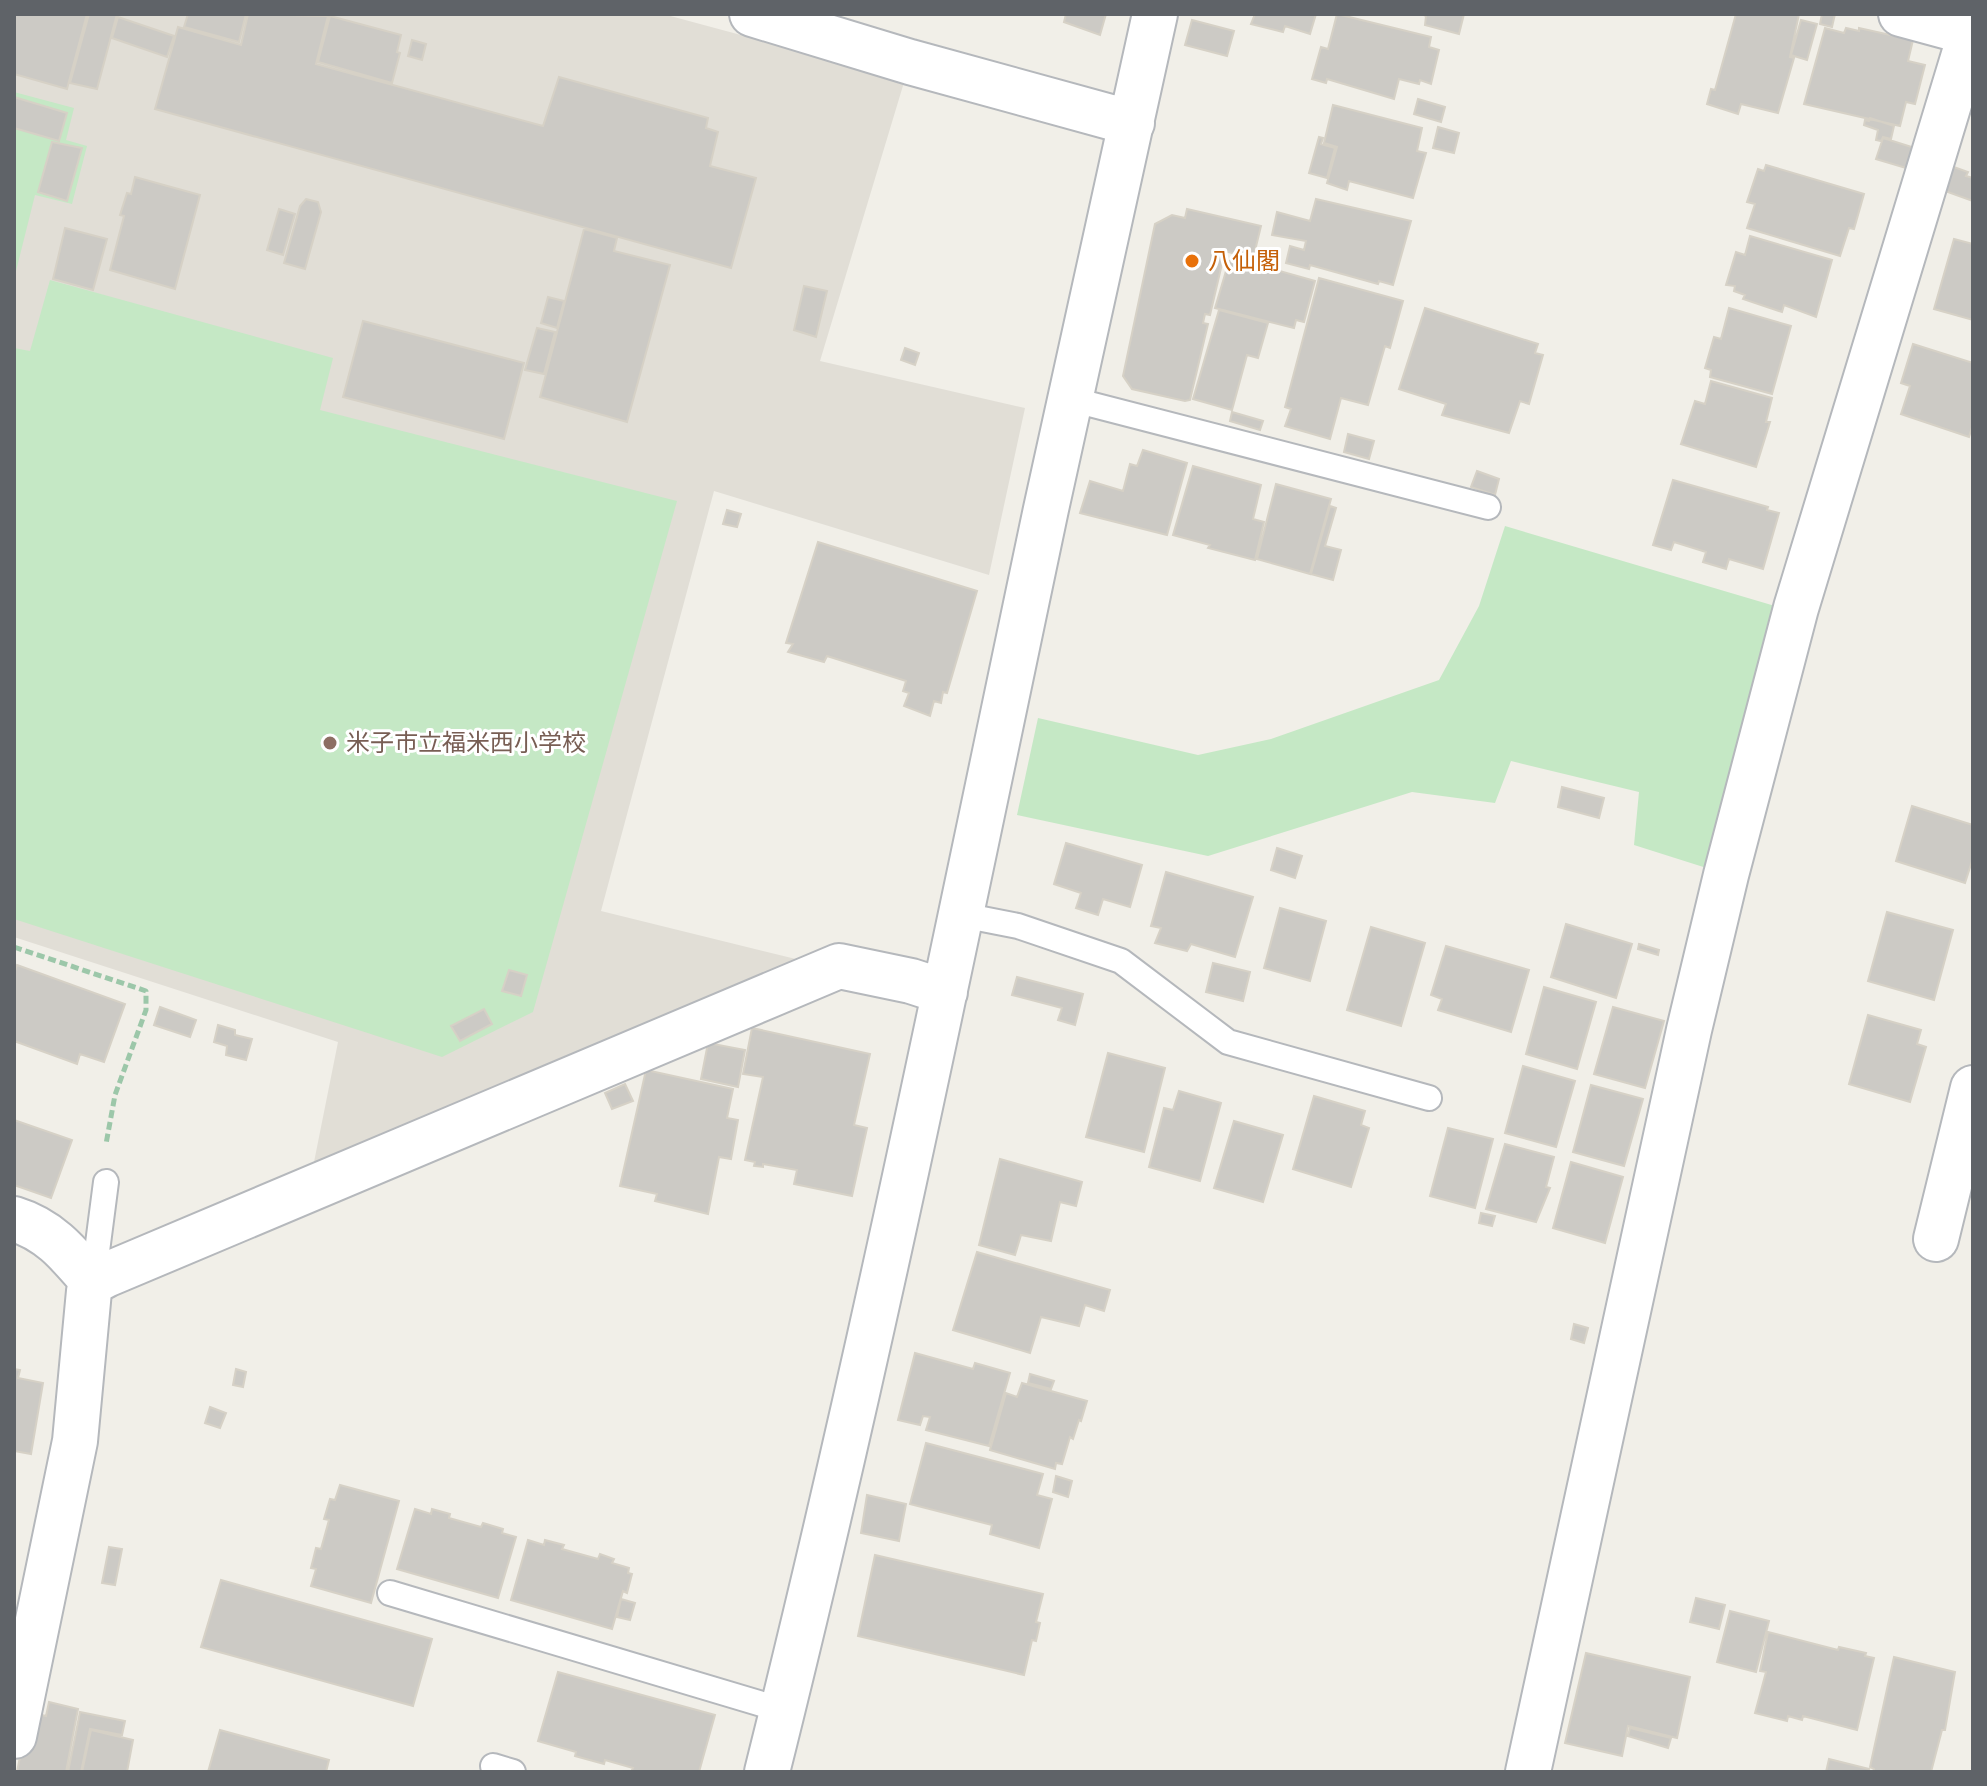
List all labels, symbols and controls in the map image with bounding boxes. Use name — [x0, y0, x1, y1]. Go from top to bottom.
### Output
place label: 八仙閣 — [1208, 244, 1280, 277]
marker: 八仙閣 — [1183, 252, 1201, 270]
place label: 米子市立福米西小学校 — [346, 726, 586, 759]
marker: 米子市立福米西小学校 — [321, 734, 339, 752]

